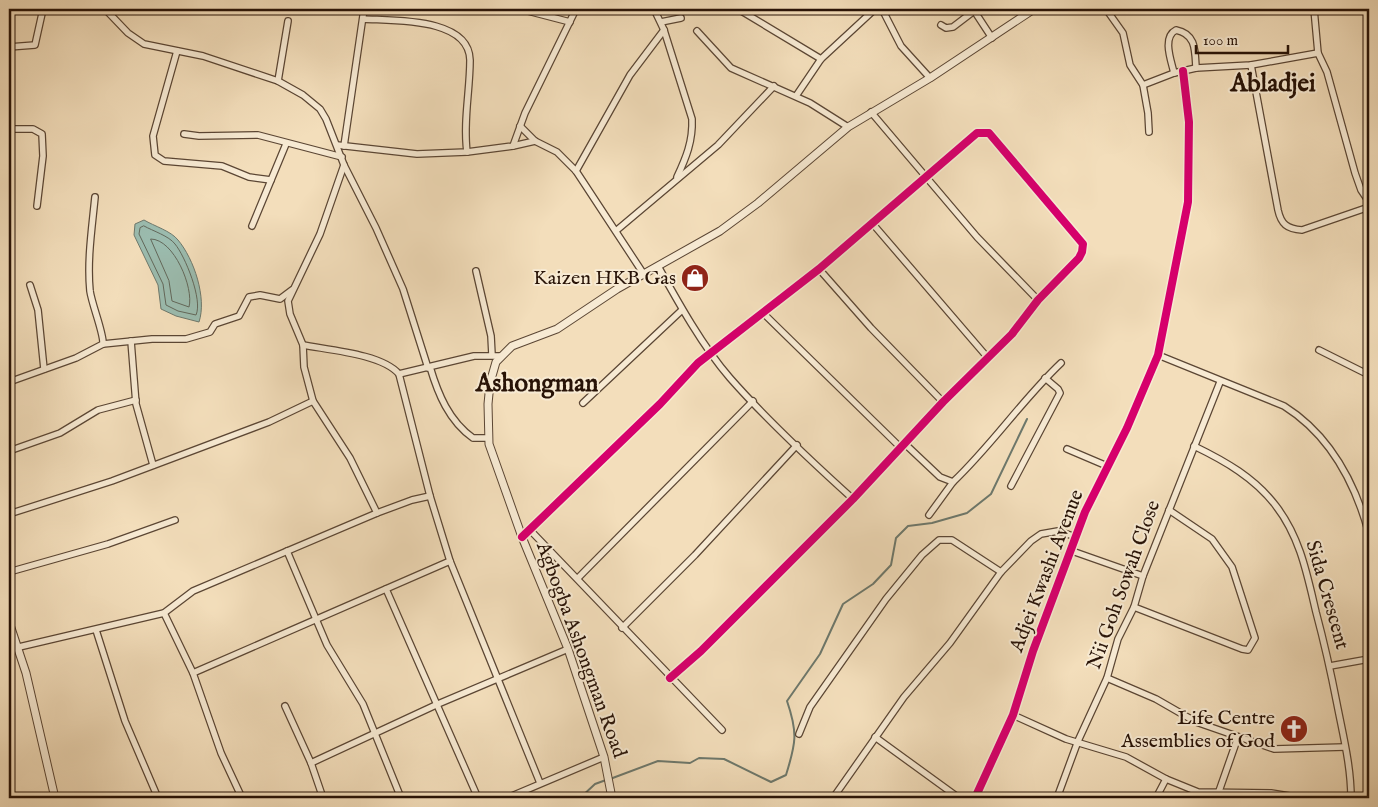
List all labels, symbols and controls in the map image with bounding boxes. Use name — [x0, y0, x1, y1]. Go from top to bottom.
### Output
scale bar — [1196, 22, 1288, 54]
text: 100 m — [1203, 31, 1239, 50]
district label: Abladjei — [1229, 68, 1316, 100]
shop icon: Kaizen HKB Gas — [680, 263, 710, 293]
place label: Kaizen HKB Gas — [533, 266, 676, 291]
district label: Ashongman — [475, 368, 599, 400]
street label: Adjei Kwashi Avenue — [1004, 486, 1090, 657]
street label: Nii Goh Sowah Close — [1082, 497, 1166, 673]
street label: Agbogba Ashongman Road — [530, 538, 632, 762]
street label: Sida Crescent — [1300, 538, 1355, 652]
place label: Life Centre Assemblies of God — [1120, 706, 1275, 754]
church icon: Life Centre Assemblies of God — [1279, 714, 1309, 744]

